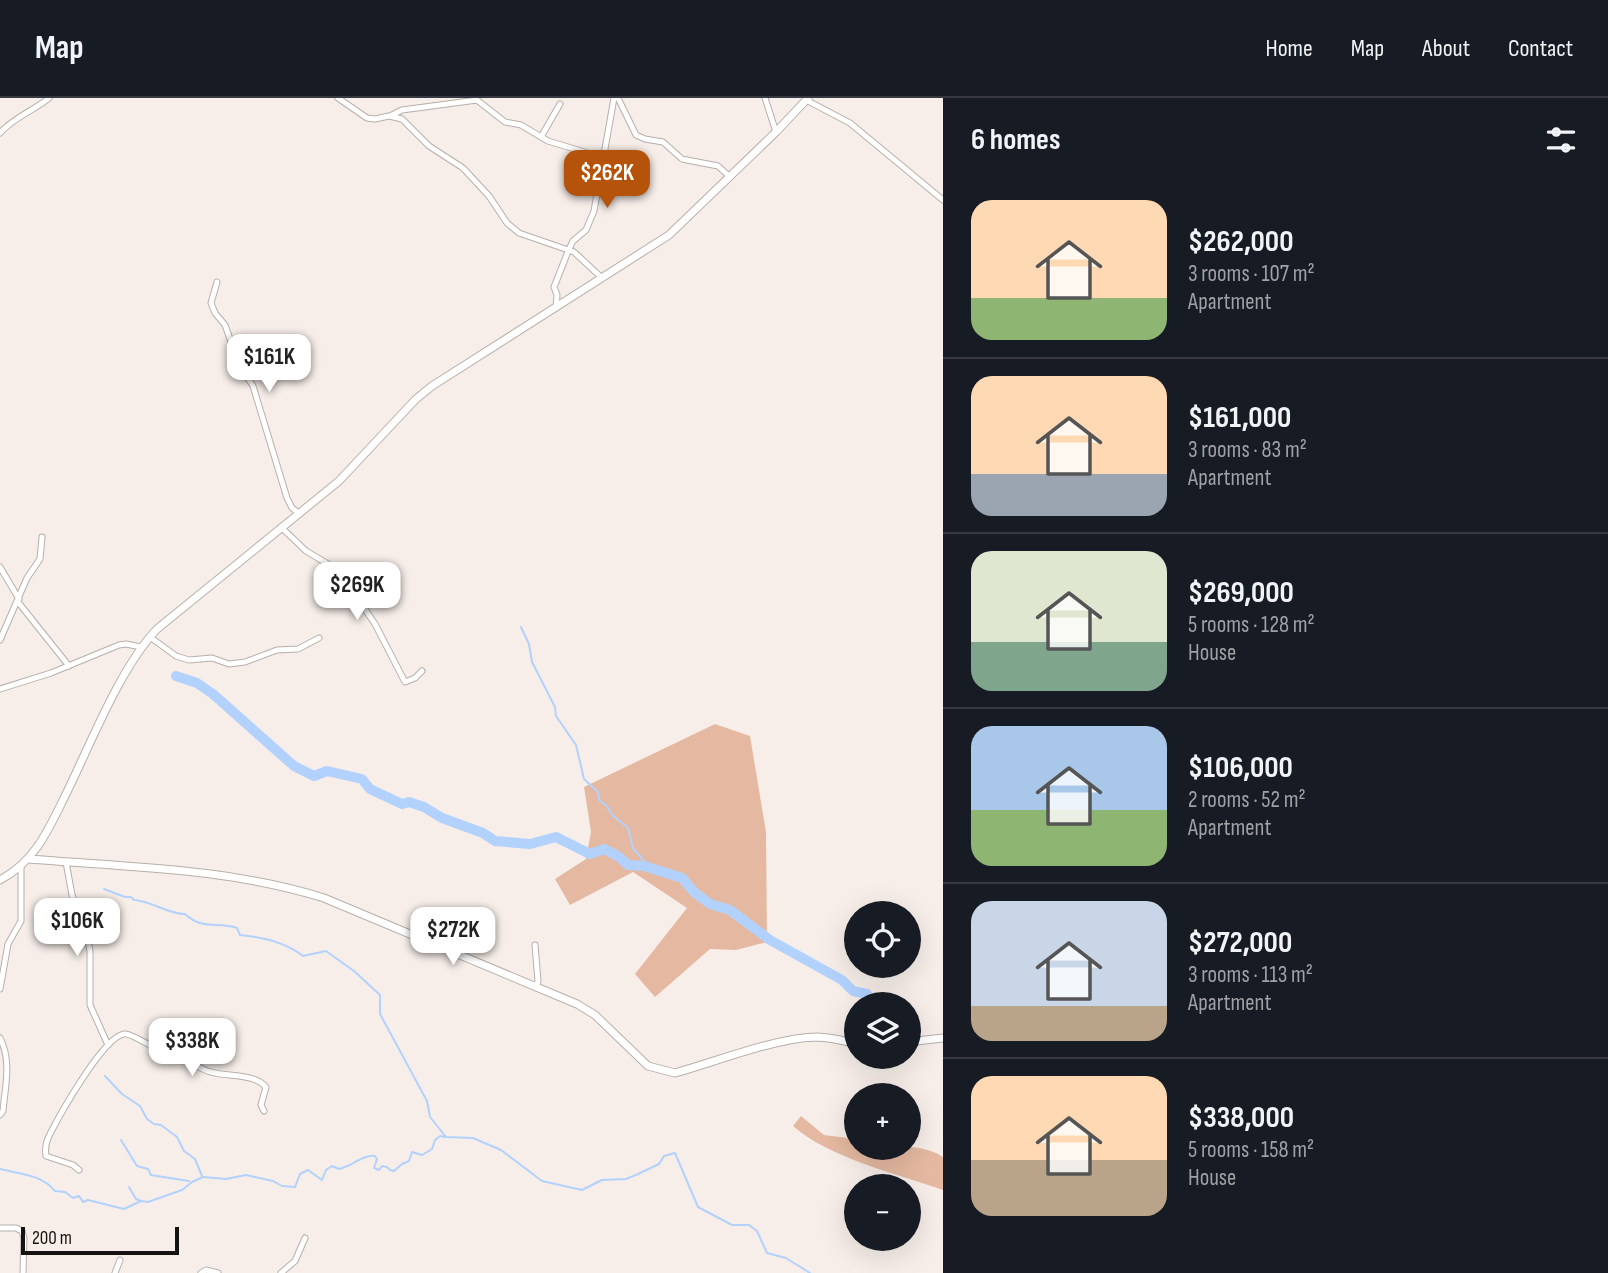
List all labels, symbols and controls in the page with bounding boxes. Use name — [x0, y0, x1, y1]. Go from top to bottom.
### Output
text: Map — [35, 28, 84, 68]
text: Home — [1265, 34, 1313, 63]
text: Map — [1351, 34, 1384, 63]
text: About — [1422, 34, 1470, 63]
text: Contact — [1508, 34, 1573, 63]
icon: filters — [1542, 121, 1580, 159]
text: 6 homes — [971, 122, 1060, 158]
pin: $262K — [558, 150, 656, 210]
text: $262K — [580, 159, 634, 187]
text: $262,000 — [1188, 224, 1293, 260]
icon: home — [1027, 228, 1111, 312]
text: 3 rooms · 107 m² — [1188, 260, 1315, 288]
text: Apartment — [1188, 288, 1272, 316]
pin: $161K — [220, 334, 318, 394]
text: $161K — [243, 343, 295, 371]
text: $161,000 — [1188, 400, 1291, 436]
icon: home — [1027, 404, 1111, 488]
text: 3 rooms · 83 m² — [1188, 436, 1307, 464]
text: Apartment — [1188, 464, 1272, 492]
pin: $269K — [308, 562, 406, 622]
text: $269K — [330, 571, 384, 599]
text: $269,000 — [1188, 575, 1294, 611]
icon: home — [1027, 579, 1111, 663]
text: 5 rooms · 128 m² — [1188, 611, 1315, 639]
text: House — [1188, 639, 1236, 667]
text: $106,000 — [1188, 750, 1293, 786]
icon: home — [1027, 754, 1111, 838]
text: 2 rooms · 52 m² — [1188, 786, 1306, 814]
text: Apartment — [1188, 814, 1272, 842]
pin: $106K — [28, 898, 126, 958]
map controls — [844, 901, 921, 1251]
button: locate — [844, 901, 921, 978]
text: $106K — [50, 907, 104, 935]
pin: $272K — [404, 908, 502, 967]
text: $272K — [426, 916, 480, 944]
text: $272,000 — [1188, 925, 1292, 961]
icon: home — [1027, 929, 1111, 1013]
text: 3 rooms · 113 m² — [1188, 961, 1313, 989]
text: Apartment — [1188, 989, 1272, 1017]
button: layers — [844, 992, 921, 1069]
pin: $338K — [143, 1018, 241, 1078]
text: $338K — [165, 1027, 219, 1055]
button: + — [844, 1083, 921, 1160]
text: $338,000 — [1188, 1100, 1294, 1136]
icon: home — [1027, 1104, 1111, 1188]
text: 5 rooms · 158 m² — [1188, 1136, 1314, 1164]
text: House — [1188, 1164, 1236, 1192]
button: − — [844, 1174, 921, 1251]
scale bar — [21, 1224, 178, 1256]
text: 200 m — [32, 1227, 72, 1250]

